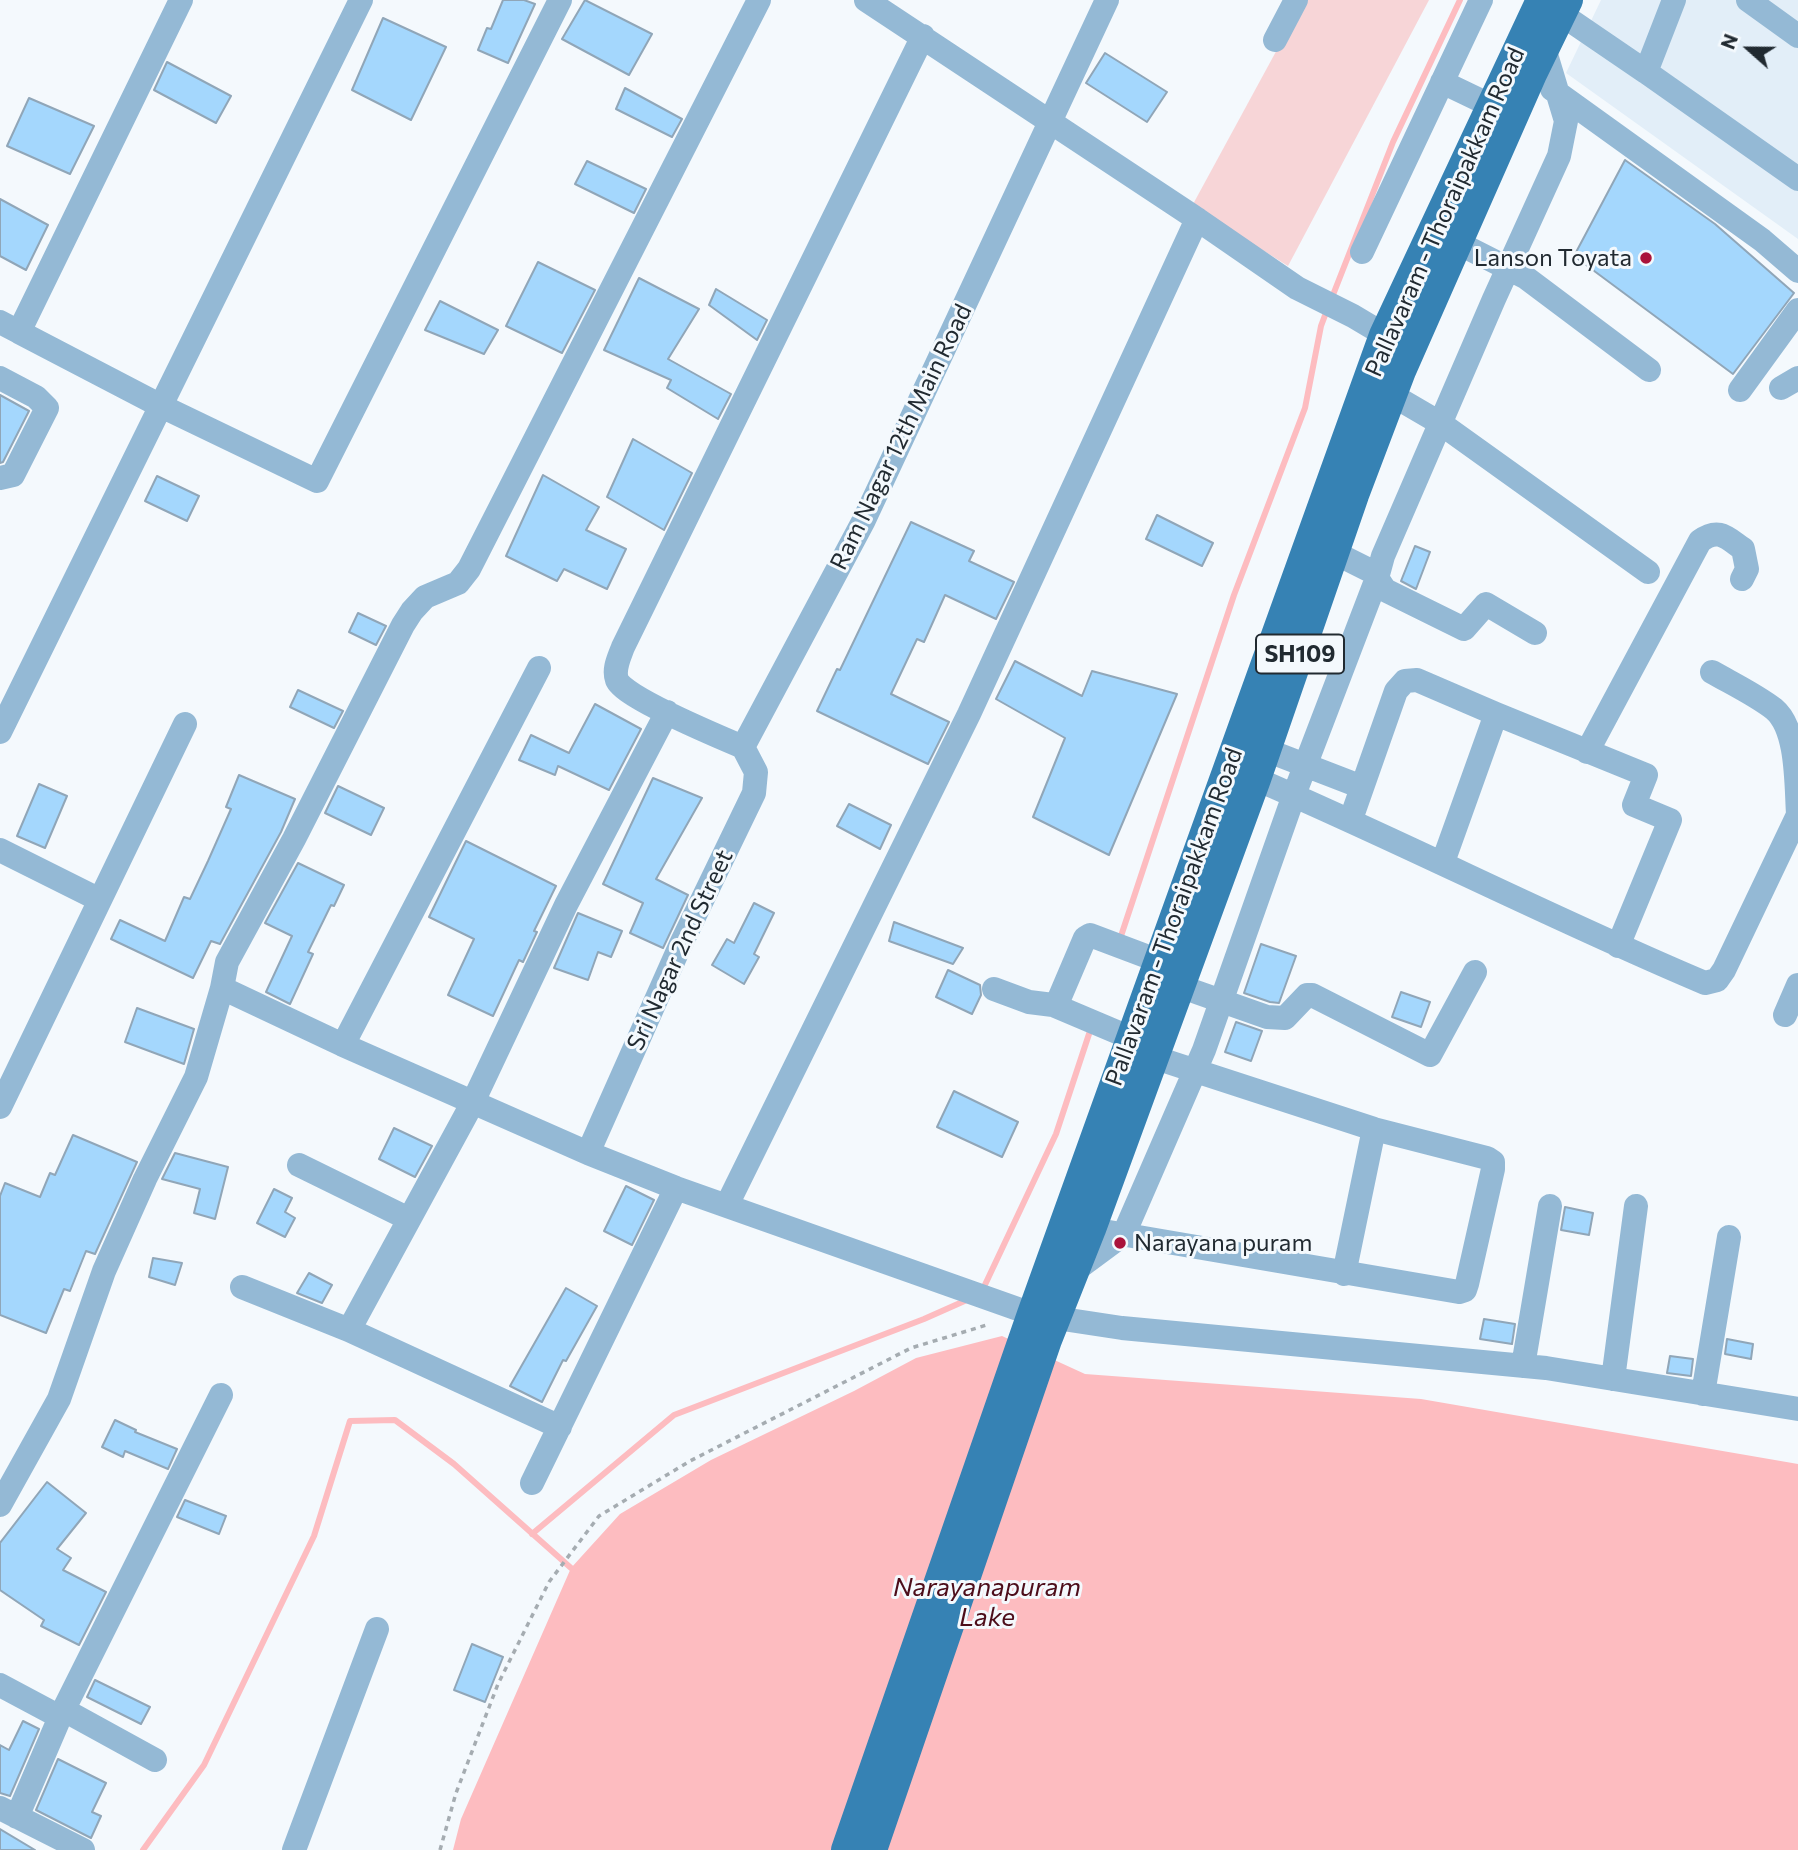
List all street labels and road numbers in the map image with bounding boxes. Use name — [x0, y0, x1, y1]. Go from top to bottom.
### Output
street label: Pallavaram - Thoraipakkam Road — [1359, 43, 1531, 381]
street label: Ram Nagar 12th Main Road — [824, 299, 978, 575]
road number: SH109 — [1256, 634, 1344, 674]
street label: Pallavaram - Thoraipakkam Road — [1099, 744, 1249, 1090]
street label: Sri Nagar 2nd Street — [621, 845, 739, 1055]

